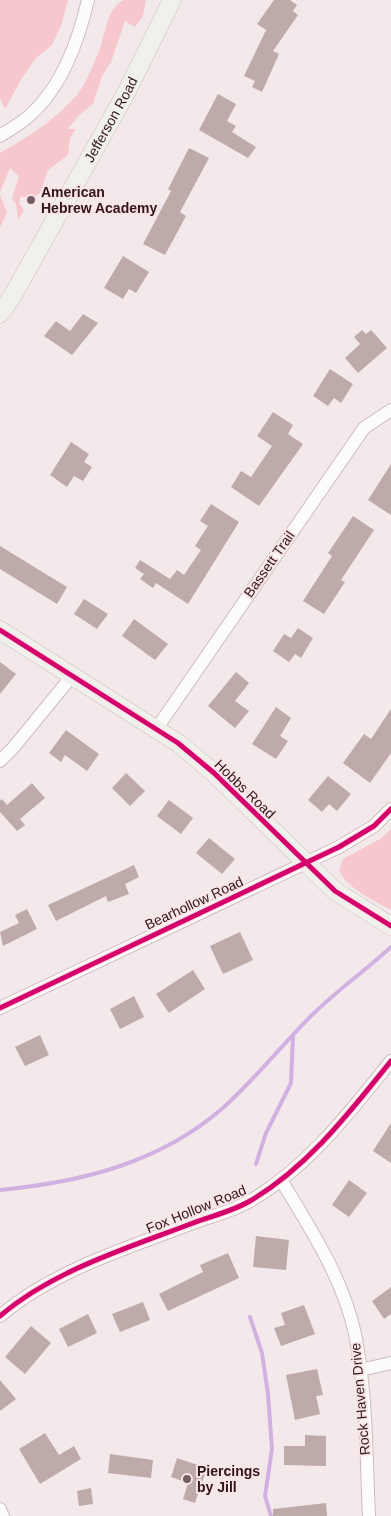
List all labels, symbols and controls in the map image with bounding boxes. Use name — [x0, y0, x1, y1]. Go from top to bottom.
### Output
street label: Jefferson Road — [81, 74, 141, 165]
place label: American Hebrew Academy — [41, 184, 157, 216]
marker: American Hebrew Academy — [25, 194, 37, 206]
street label: Bassett Trail — [240, 528, 298, 600]
street label: Hobbs Road — [211, 756, 279, 822]
street label: Bearhollow Road — [142, 873, 246, 933]
street label: Fox Hollow Road — [144, 1182, 248, 1236]
street label: Rock Haven Drive — [347, 1342, 373, 1456]
place label: Piercings by Jill — [197, 1463, 260, 1495]
marker: Piercings by Jill — [181, 1473, 193, 1485]

